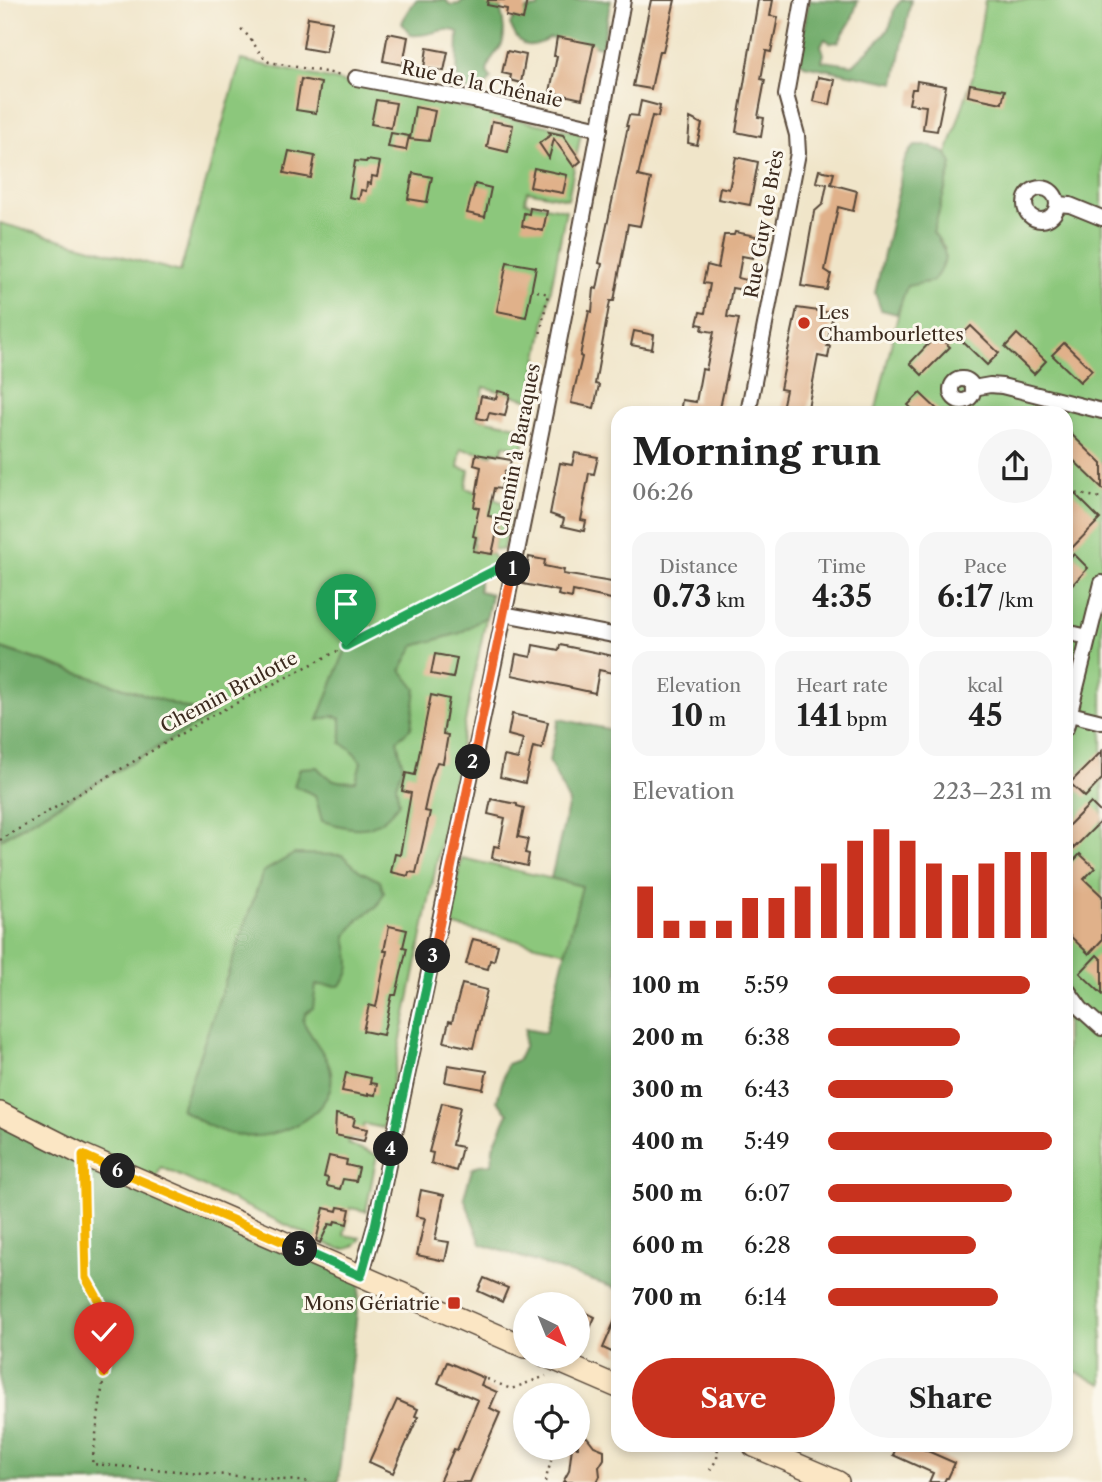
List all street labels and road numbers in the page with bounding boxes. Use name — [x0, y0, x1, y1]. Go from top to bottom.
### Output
street label: Rue de la Chênaie — [399, 56, 565, 112]
street label: Rue Guy de Brès — [740, 148, 788, 300]
street label: Chemin à Baraques — [489, 362, 545, 538]
street label: Chemin Brulotte — [157, 646, 301, 738]

